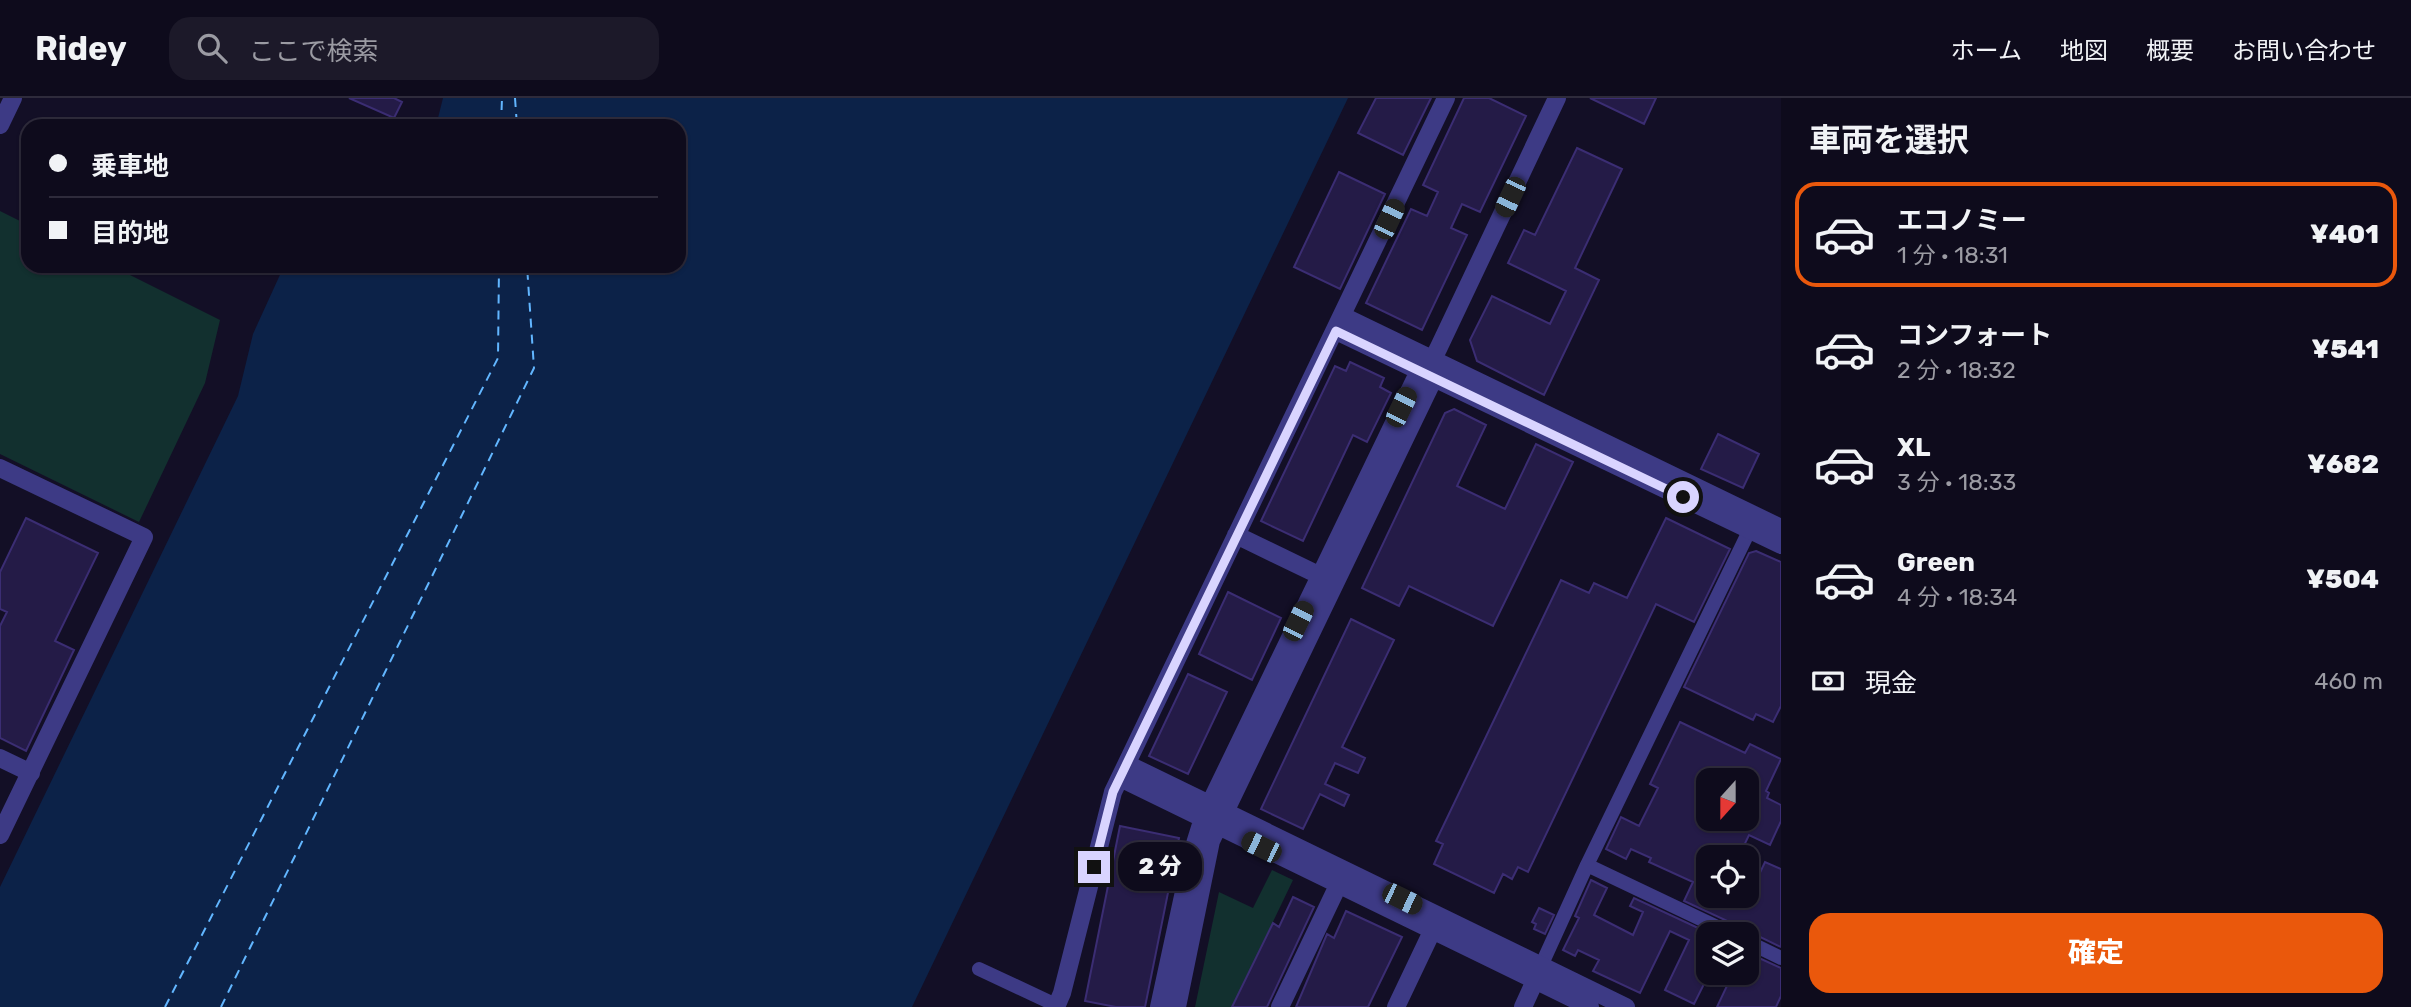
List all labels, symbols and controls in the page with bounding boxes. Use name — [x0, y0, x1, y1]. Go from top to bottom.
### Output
search box — [169, 17, 659, 80]
text: Ridey — [35, 29, 127, 68]
icon: search — [193, 29, 231, 67]
text: ここで検索 — [249, 36, 379, 67]
text: ホーム — [1951, 37, 2022, 65]
text: 地図 — [2060, 37, 2108, 65]
text: 概要 — [2146, 37, 2194, 65]
text: お問い合わせ — [2232, 37, 2376, 65]
text: 車両を選択 — [1809, 121, 1969, 159]
text: 乗車地 — [91, 151, 169, 182]
car — [1492, 174, 1529, 220]
car — [1371, 196, 1408, 242]
icon: car — [1813, 203, 1876, 266]
text: エコノミー — [1897, 205, 2027, 236]
text: 目的地 — [91, 218, 169, 249]
text: ¥401 — [2310, 219, 2379, 250]
text: 1 分 · 18:31 — [1897, 241, 2008, 269]
icon: car — [1813, 318, 1876, 381]
text: コンフォート — [1897, 320, 2052, 351]
text: ¥541 — [2312, 334, 2379, 365]
text: 2 分 · 18:32 — [1897, 356, 2016, 384]
car — [1383, 384, 1420, 430]
text: XL — [1897, 432, 1930, 463]
icon: car — [1813, 433, 1876, 496]
text: ¥682 — [2307, 449, 2379, 480]
text: 3 分 · 18:33 — [1897, 468, 2016, 496]
route start — [1667, 481, 1699, 513]
text: Green — [1897, 547, 1975, 578]
icon: car — [1813, 548, 1876, 611]
text: ¥504 — [2306, 564, 2379, 595]
text: 4 分 · 18:34 — [1897, 583, 2017, 611]
car — [1280, 598, 1317, 644]
icon: cash — [1809, 662, 1847, 700]
text: 460 m — [2314, 667, 2383, 695]
text: 現金 — [1865, 668, 1917, 699]
north arrow — [1696, 768, 1759, 831]
map controls — [1696, 768, 1759, 985]
car — [1238, 828, 1285, 866]
callout: 2 分 — [1118, 842, 1202, 892]
button: locate — [1696, 845, 1759, 908]
route end — [1078, 851, 1110, 883]
text: 2 分 — [1138, 852, 1182, 880]
car — [1379, 880, 1426, 918]
button: 確定 — [1809, 913, 2383, 993]
button: layers — [1696, 922, 1759, 985]

